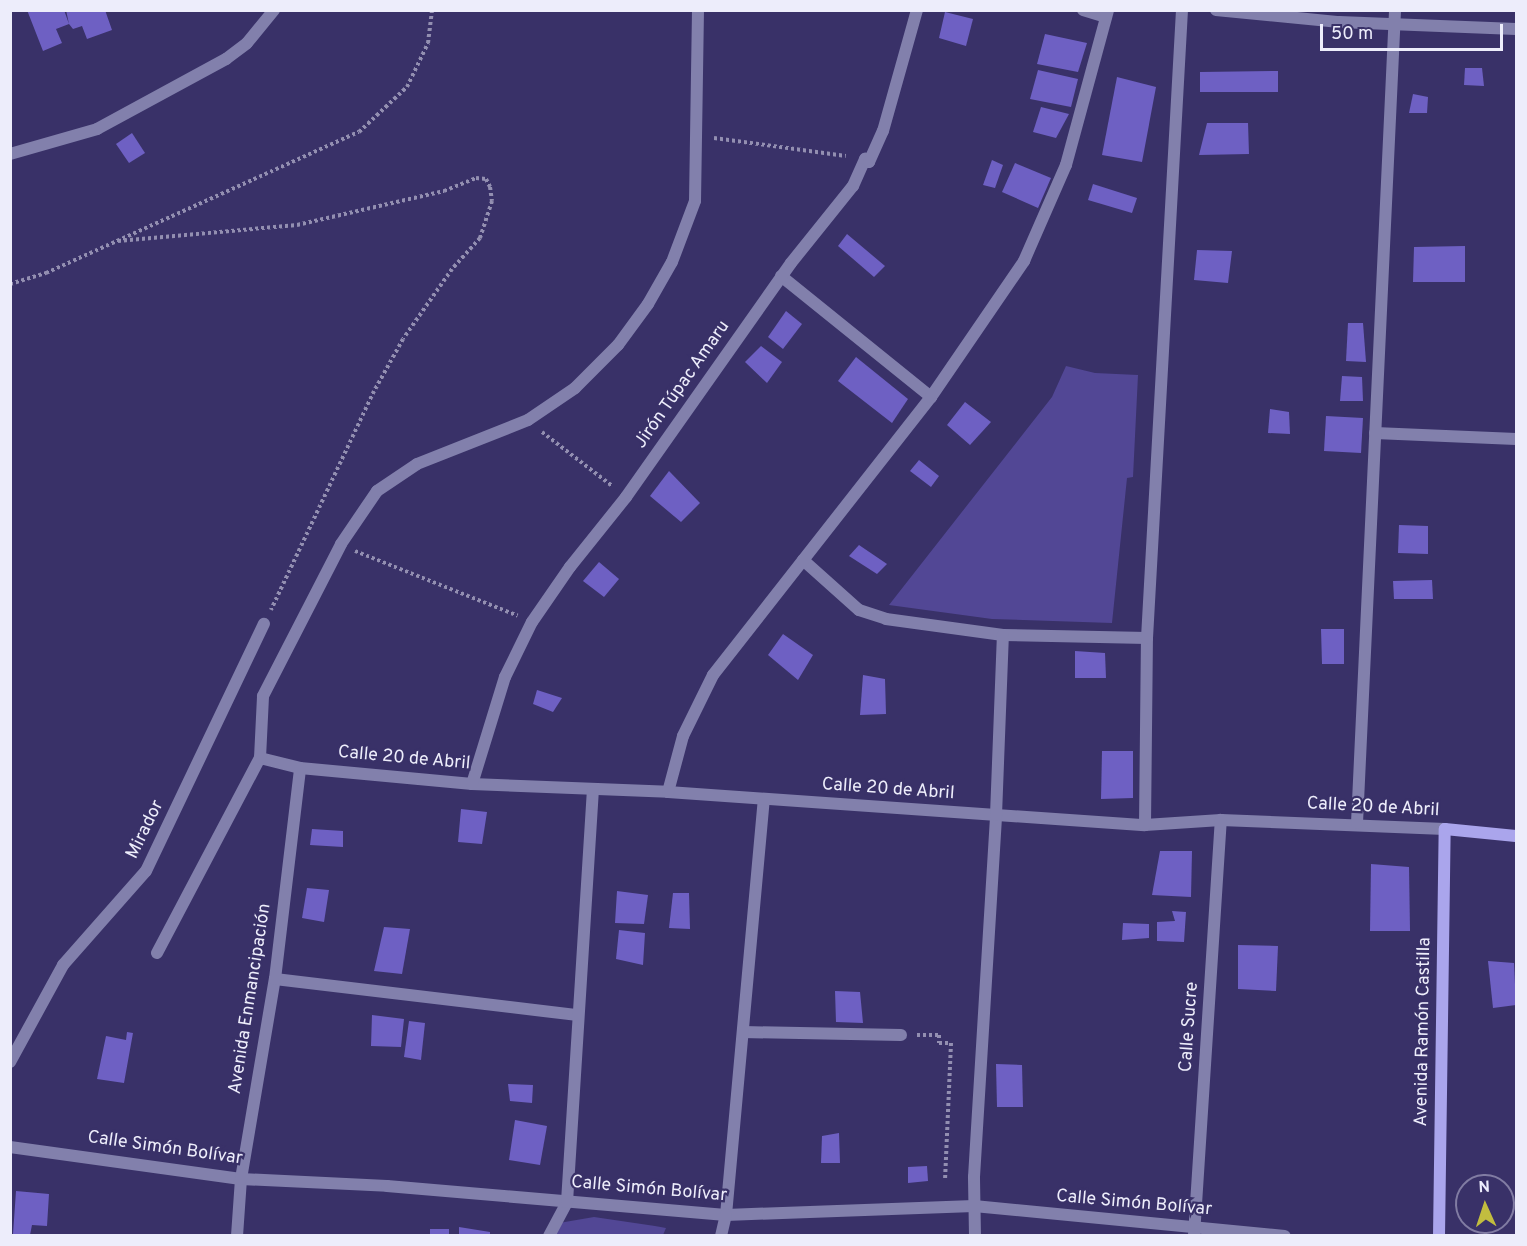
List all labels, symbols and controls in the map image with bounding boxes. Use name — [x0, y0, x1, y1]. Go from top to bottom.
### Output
scale bar — [1323, 12, 1506, 50]
text: 50 m — [1331, 23, 1373, 46]
street label: Jirón Túpac Amaru — [630, 316, 736, 454]
street label: Calle 20 de Abril — [336, 742, 472, 776]
street label: Calle 20 de Abril — [821, 775, 955, 805]
street label: Calle 20 de Abril — [1306, 794, 1440, 822]
street label: Mirador — [123, 797, 169, 863]
street label: Avenida Enmancipación — [225, 902, 277, 1096]
street label: Avenida Ramón Castilla — [1412, 937, 1436, 1127]
street label: Calle Sucre — [1176, 981, 1204, 1073]
street label: Calle Simón Bolívar — [86, 1127, 244, 1171]
street label: Calle Simón Bolívar — [570, 1172, 728, 1208]
north arrow — [1455, 1174, 1515, 1234]
text: N — [1478, 1178, 1490, 1198]
street label: Calle Simón Bolívar — [1055, 1186, 1213, 1222]

